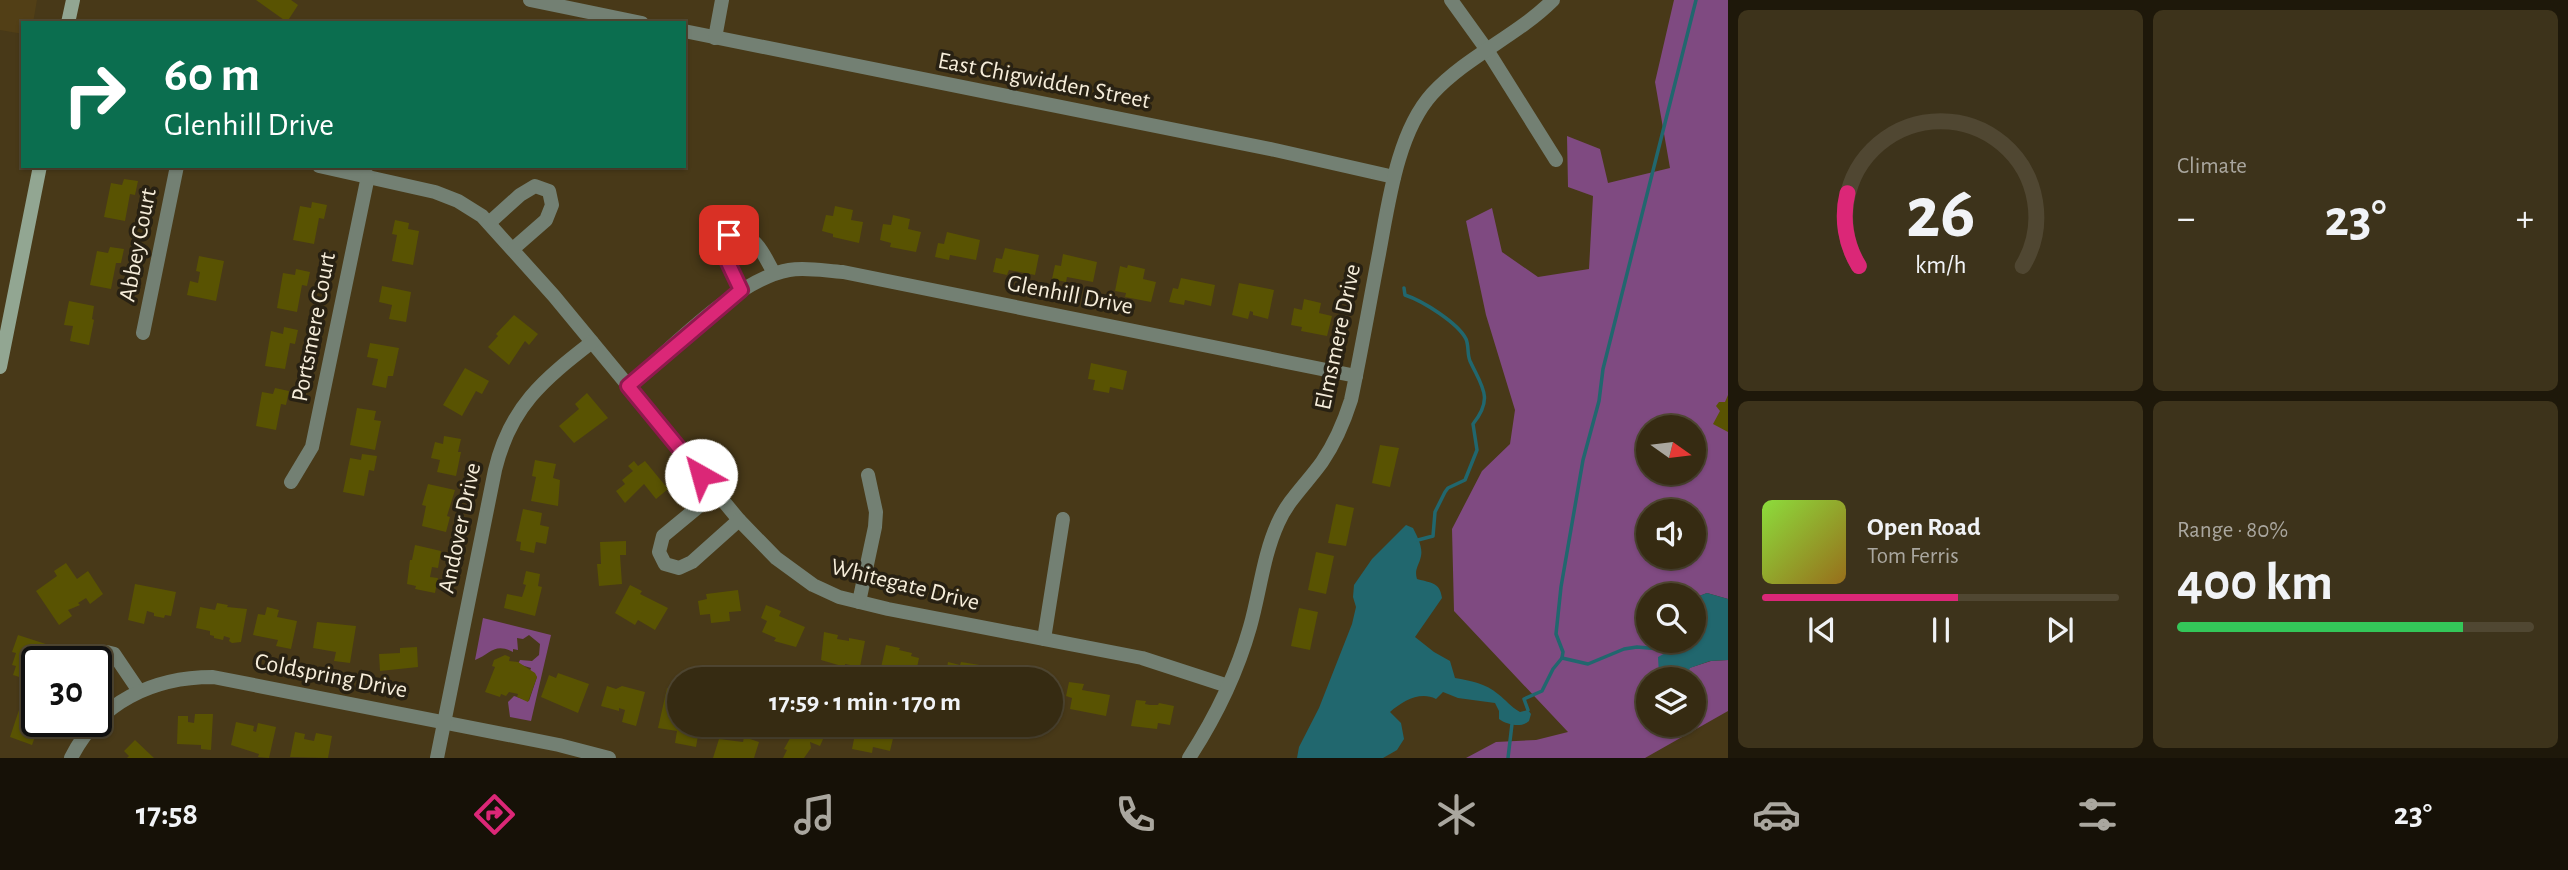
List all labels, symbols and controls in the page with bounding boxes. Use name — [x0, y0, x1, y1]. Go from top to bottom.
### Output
icon: right — [49, 49, 140, 140]
street label: East Chigwidden Street — [936, 49, 1153, 113]
text: 60 m — [164, 51, 260, 100]
text: Glenhill Drive — [164, 109, 334, 141]
text: Climate — [2177, 155, 2247, 178]
text: 26 — [1906, 179, 1975, 252]
street label: Abbey Court — [115, 186, 161, 304]
text: 23° — [2324, 193, 2387, 245]
text: − — [2177, 200, 2195, 238]
text: + — [2516, 200, 2534, 238]
pin — [699, 205, 759, 265]
icon: arrive — [710, 216, 748, 254]
street label: Portsmere Court — [288, 250, 340, 404]
text: km/h — [1915, 253, 1966, 278]
street label: Elmsmere Drive — [1311, 262, 1365, 412]
street label: Glenhill Drive — [1005, 271, 1135, 319]
north arrow — [1636, 415, 1706, 485]
map controls — [1636, 415, 1706, 737]
position arrow — [664, 438, 738, 512]
street label: Andover Drive — [434, 461, 486, 595]
button: sound — [1636, 499, 1706, 569]
text: Open Road — [1867, 514, 1981, 540]
text: Range · 80% — [2177, 519, 2288, 542]
text: Tom Ferris — [1867, 545, 1959, 568]
street label: Whitegate Drive — [828, 555, 982, 615]
text: 400 km — [2177, 557, 2333, 609]
button: search — [1636, 583, 1706, 653]
icon: previous — [1803, 611, 1841, 649]
icon: pause — [1922, 611, 1960, 649]
icon: next — [2041, 611, 2079, 649]
speed limit sign: 30 — [21, 646, 112, 737]
street label: Coldspring Drive — [253, 649, 409, 703]
button: layers — [1636, 667, 1706, 737]
text: 17:59 · 1 min · 170 m — [769, 689, 961, 715]
icon: directions — [470, 790, 519, 839]
icon: music — [790, 790, 839, 839]
icon: phone — [1111, 790, 1160, 839]
icon: climate — [1432, 790, 1481, 839]
icon: car — [1752, 790, 1801, 839]
icon: filters — [2073, 790, 2122, 839]
text: 17:58 — [136, 798, 198, 830]
text: 23° — [2394, 798, 2432, 830]

